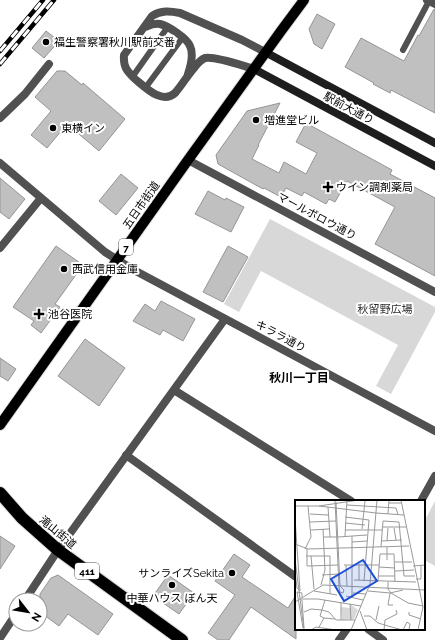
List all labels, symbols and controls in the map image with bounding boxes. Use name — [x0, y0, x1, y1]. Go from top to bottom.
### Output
place label: 福生警察署秋川駅前交番 — [54, 36, 175, 49]
marker: 福生警察署秋川駅前交番 — [41, 37, 51, 47]
street label: 駅前大通り — [321, 90, 376, 127]
place label: 増進堂ビル — [264, 114, 319, 127]
marker: 増進堂ビル — [251, 115, 261, 125]
place label: 東横イン — [61, 122, 105, 135]
marker: 東横イン — [48, 123, 58, 133]
street label: 五日市街道 — [120, 179, 163, 232]
place label: ウイン調剤薬局 — [336, 181, 413, 194]
marker: ウイン調剤薬局 — [323, 182, 333, 192]
street label: マールボロウ通り — [275, 190, 359, 243]
road number: 7 — [119, 239, 133, 255]
place label: 西武信用金庫 — [72, 263, 138, 276]
marker: 西武信用金庫 — [59, 264, 69, 274]
park label: 秋留野広場 — [358, 303, 413, 316]
marker: 池谷医院 — [33, 308, 45, 320]
place label: 池谷医院 — [48, 308, 92, 321]
street label: キララ通り — [253, 318, 308, 355]
district label: 秋川一丁目 — [269, 371, 329, 385]
inset map — [295, 500, 425, 630]
street label: 滝山街道 — [37, 513, 79, 552]
road number: 411 — [75, 563, 99, 579]
place label: サンライズSekita — [138, 567, 224, 580]
marker: サンライズSekita — [227, 568, 237, 578]
marker: 中華ハウス ぼん天 — [167, 580, 177, 590]
north arrow — [8, 592, 48, 632]
place label: 中華ハウス ぼん天 — [127, 592, 217, 605]
text: N — [28, 610, 44, 624]

